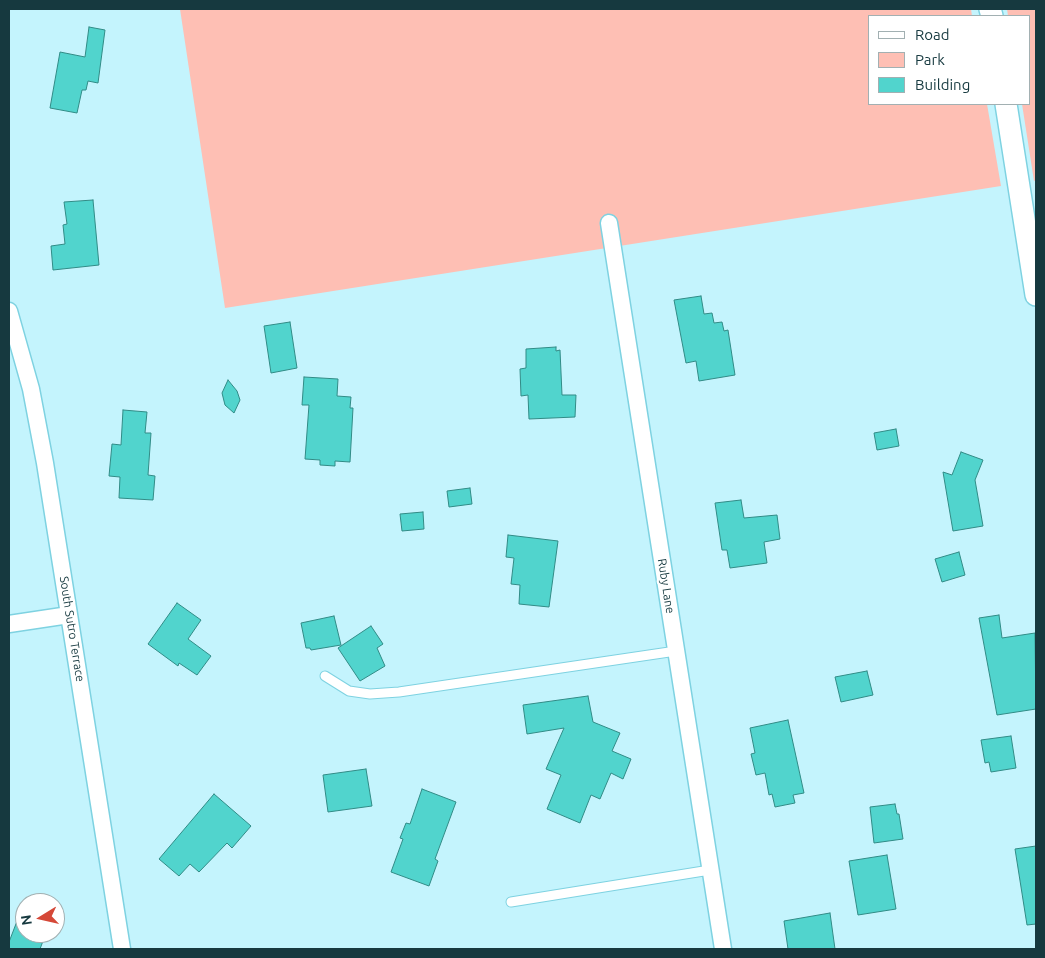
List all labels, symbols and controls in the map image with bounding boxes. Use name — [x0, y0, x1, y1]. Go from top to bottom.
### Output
legend — [868, 15, 1030, 105]
text: Road — [915, 26, 950, 43]
text: Park — [915, 51, 945, 68]
text: Building — [915, 76, 970, 93]
street label: Ruby Lane — [655, 557, 677, 615]
street label: South Sutro Terrace — [57, 575, 87, 683]
north arrow — [15, 893, 65, 943]
text: N — [17, 914, 35, 927]

